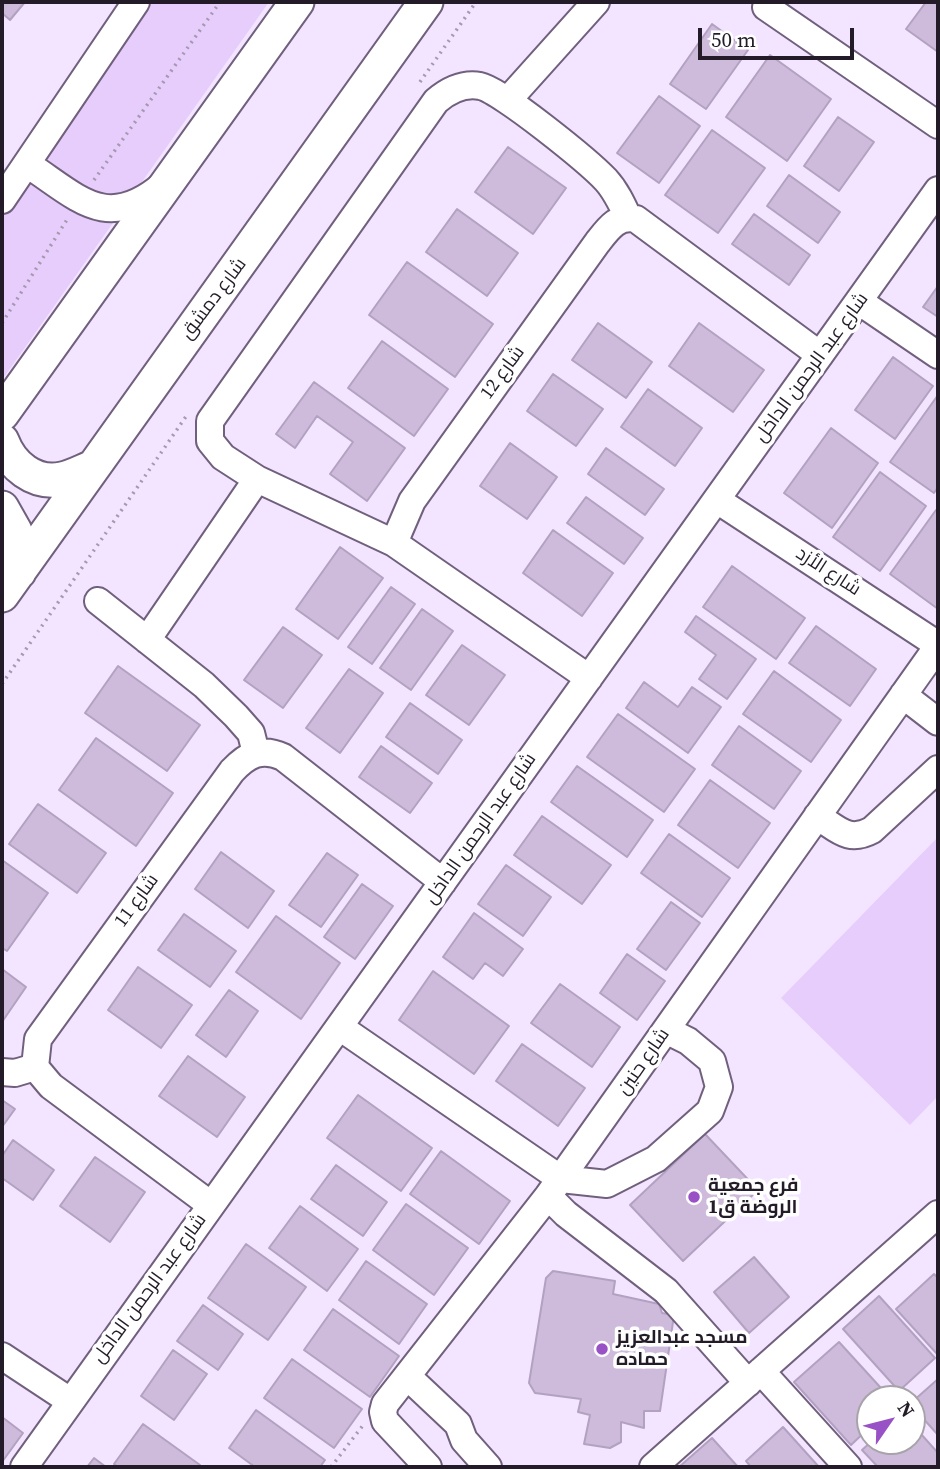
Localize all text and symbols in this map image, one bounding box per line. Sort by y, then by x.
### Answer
scale bar [702,14,858,58]
text: 50 m [711,25,756,54]
street label: شارع دمشق [176,254,252,344]
street label: شارع عبد الرحمن الداخل [750,289,874,447]
street label: شارع 12 [476,342,530,404]
street label: شارع الأزد [791,543,865,601]
street label: شارع عبد الرحمن الداخل [420,749,542,909]
street label: شارع 11 [110,870,164,932]
street label: شارع حنين [613,1024,675,1100]
place label: فرع جمعية الروضة ق1 [708,1175,798,1219]
marker: فرع جمعية الروضة ق1 [686,1189,702,1205]
street label: شارع عبد الرحمن الداخل [88,1210,212,1368]
place label: مسجد عبدالعزيز حماده [616,1327,747,1371]
marker: مسجد عبدالعزيز حماده [594,1341,610,1357]
north arrow [856,1385,926,1455]
text: N [892,1396,921,1422]

